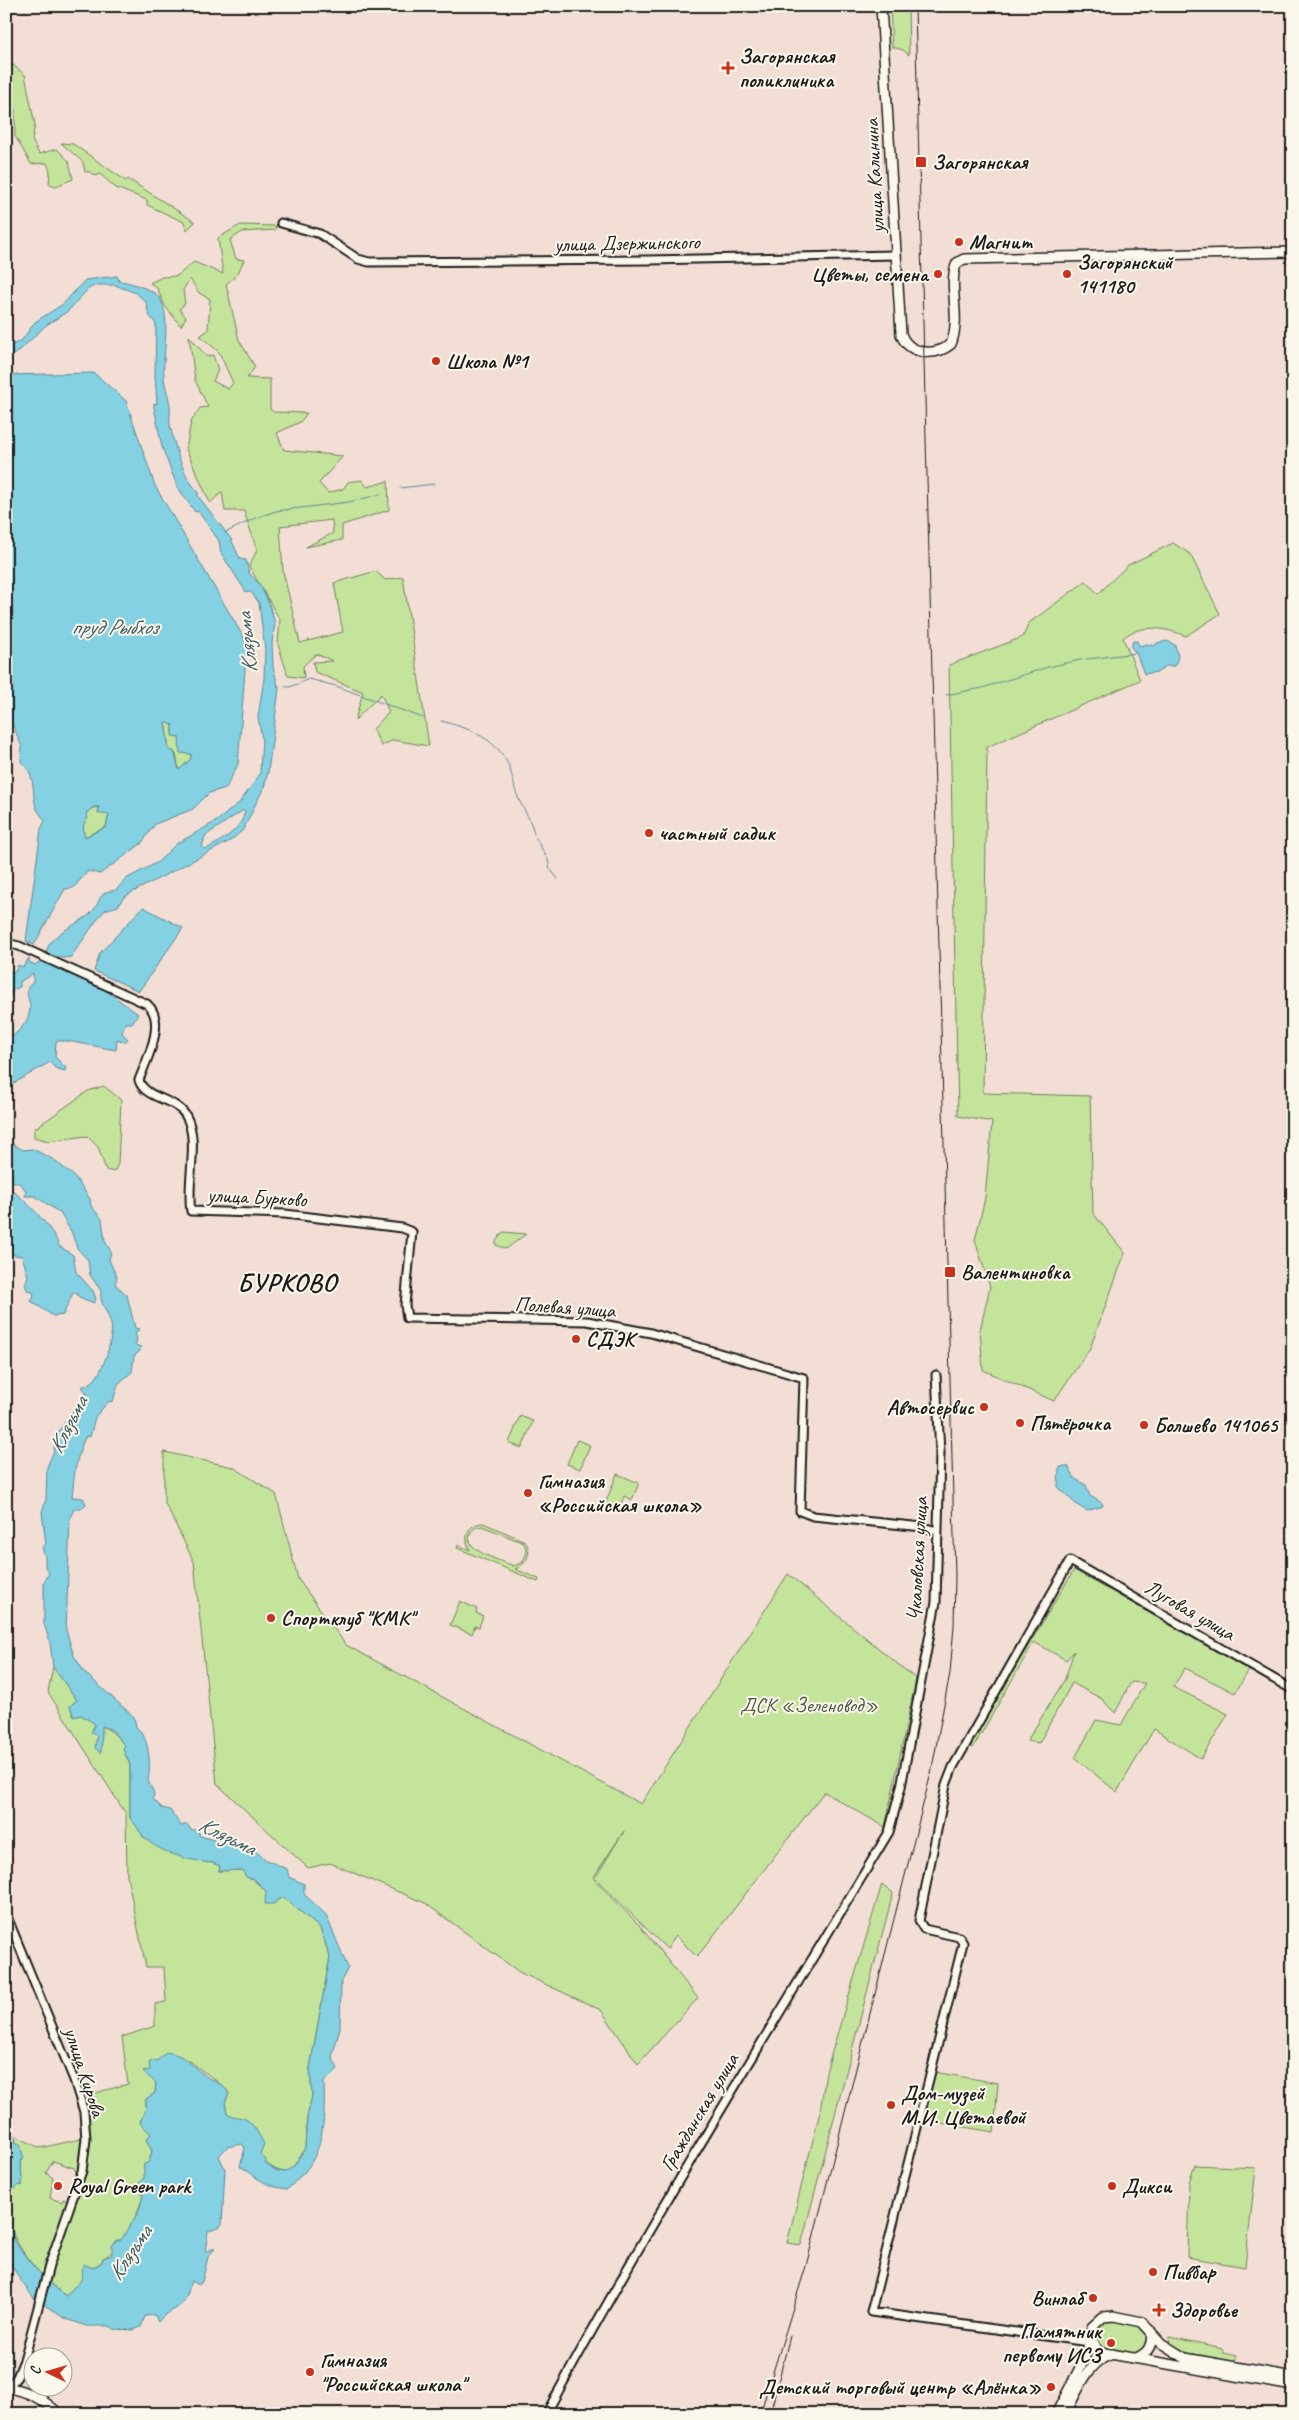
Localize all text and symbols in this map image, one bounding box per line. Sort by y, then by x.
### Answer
place label: Загорянская поликлиника [739,43,836,93]
marker: Загорянская поликлиника [721,61,735,75]
street label: улица Калинина [858,116,890,236]
place label: Загорянская [932,149,1029,175]
marker: Загорянская [914,155,928,169]
street label: улица Дзержинского [552,229,702,257]
place label: Магнит [969,229,1034,255]
marker: Магнит [953,236,965,248]
place label: Загорянский 141180 [1077,249,1174,299]
place label: Цветы, семена [811,261,930,287]
marker: Цветы, семена [932,268,944,280]
marker: Загорянский 141180 [1061,268,1073,280]
place label: Школа №1 [446,348,531,374]
marker: Школа №1 [430,355,442,367]
water label: Клязьма [230,609,264,674]
water label: пруд Рыбхоз [71,613,161,641]
place label: частный садик [659,820,776,846]
marker: частный садик [643,827,655,839]
street label: улица Бурково [205,1181,309,1213]
place label: Валентиновка [961,1259,1072,1285]
marker: Валентиновка [943,1265,957,1279]
district label: БУРКОВО [237,1266,340,1299]
street label: Полевая улица [514,1291,618,1324]
place label: СДЭК [586,1326,639,1352]
marker: СДЭК [570,1333,582,1345]
water label: Клязьма [42,1390,95,1458]
place label: Автосервис [887,1394,974,1420]
marker: Автосервис [978,1401,990,1413]
place label: Пятёрочка [1030,1410,1112,1436]
place label: Болшево 141065 [1154,1412,1279,1438]
marker: Пятёрочка [1014,1417,1026,1429]
marker: Болшево 141065 [1138,1419,1150,1431]
place label: Гимназия «Российская школа» [538,1468,702,1518]
marker: Гимназия «Российская школа» [522,1487,534,1499]
street label: Чкаловская улица [901,1495,933,1622]
street label: Луговая улица [1140,1574,1241,1647]
place label: Спортклуб "КМК" [281,1605,419,1632]
marker: Спортклуб "КМК" [265,1612,277,1624]
park label: ДСК «Зеленовод» [740,1692,878,1718]
water label: Клязьма [194,1810,262,1863]
street label: улица Кирова [58,2022,112,2122]
street label: Гражданская улица [654,2047,745,2176]
place label: Дом-музей М.И. Цветаевой [901,2080,1028,2130]
marker: Дом-музей М.И. Цветаевой [885,2099,897,2111]
place label: Royal Green park [68,2173,192,2199]
place label: Дикси [1122,2173,1174,2199]
marker: Royal Green park [52,2180,64,2192]
marker: Дикси [1106,2180,1118,2192]
water label: Клязьма [102,2218,160,2286]
place label: Пивбар [1163,2259,1217,2285]
marker: Пивбар [1147,2266,1159,2278]
place label: Винлаб [1032,2285,1088,2311]
marker: Винлаб [1087,2292,1099,2304]
place label: Здоровье [1170,2297,1239,2323]
marker: Здоровье [1152,2303,1166,2317]
place label: Памятник первому ИСЗ [1002,2318,1104,2368]
marker: Памятник первому ИСЗ [1105,2337,1117,2349]
place label: Гимназия "Российская школа" [320,2347,470,2397]
north arrow [22,2348,72,2398]
text: С [27,2365,45,2375]
marker: Гимназия "Российская школа" [304,2366,316,2378]
place label: Детский торговый центр «Алёнка» [759,2374,1041,2400]
marker: Детский торговый центр «Алёнка» [1045,2381,1057,2393]

